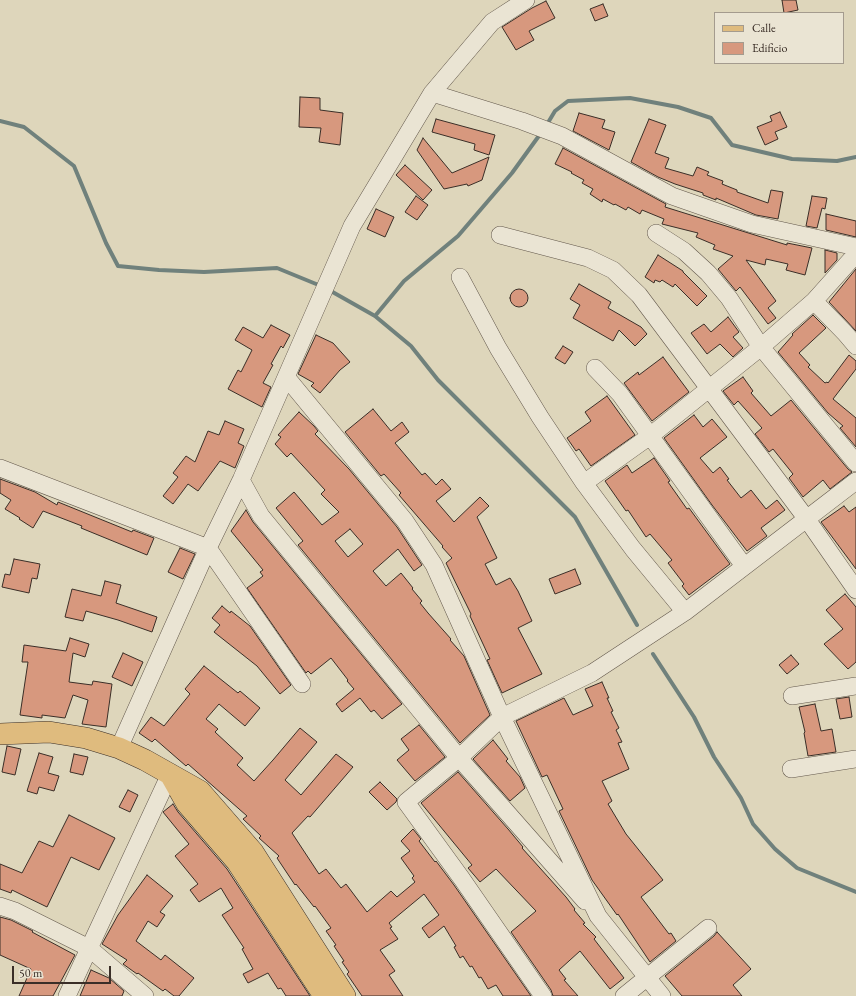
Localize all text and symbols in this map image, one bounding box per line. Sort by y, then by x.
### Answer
legend [714,12,844,64]
text: Calle [752,20,776,36]
text: Edificio [752,40,787,56]
scale bar [14,958,113,984]
text: 50 m [19,965,42,981]

